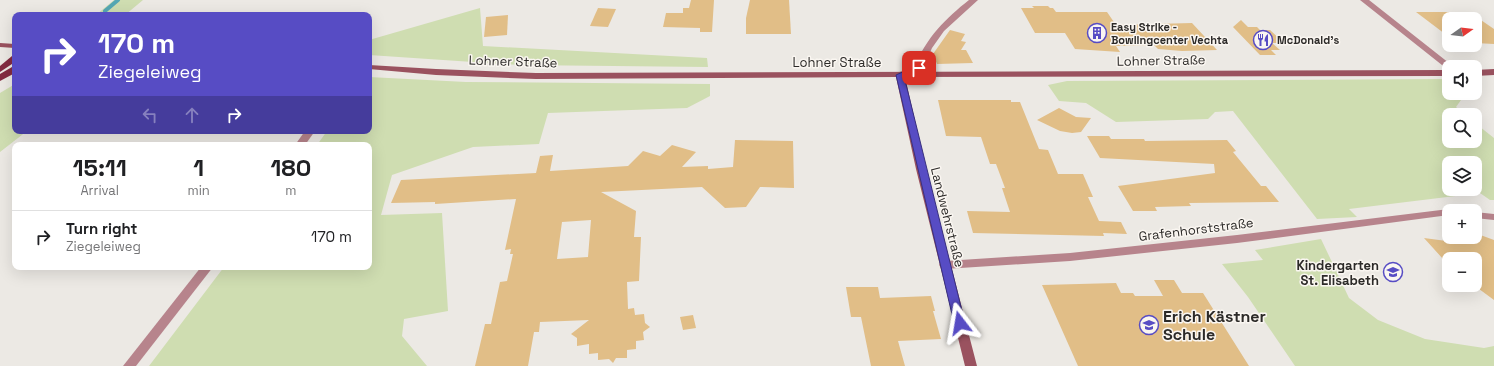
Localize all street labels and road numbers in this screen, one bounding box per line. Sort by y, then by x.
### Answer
street label: Lohner Straße [468,51,558,72]
street label: Lohner Straße [1116,51,1206,70]
street label: Lohner Straße [793,54,881,71]
street label: Landwehrstraße [927,165,968,269]
street label: Grafenhorststraße [1138,214,1254,245]

